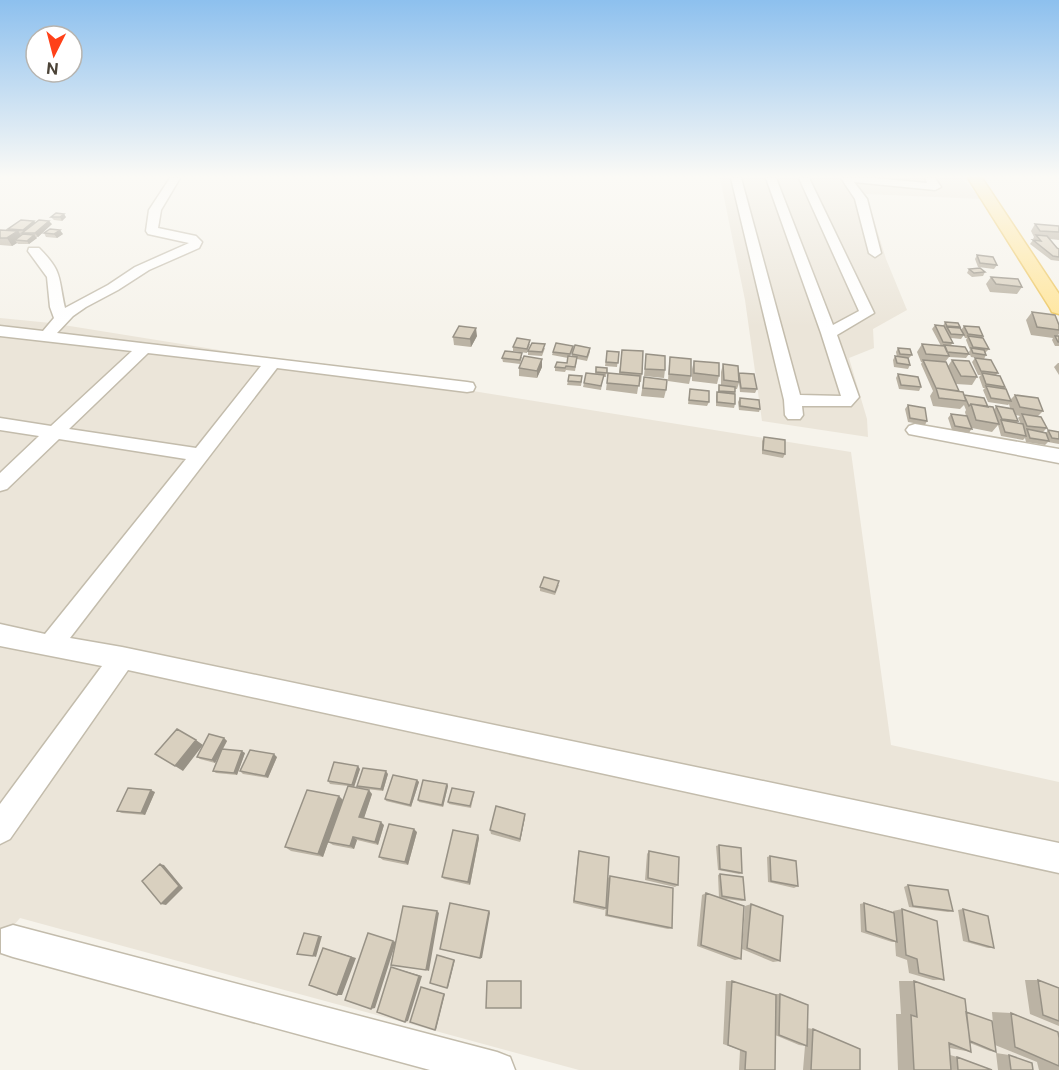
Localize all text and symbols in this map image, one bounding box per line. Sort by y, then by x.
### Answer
north arrow [24,24,84,84]
text: N [45,58,60,79]

